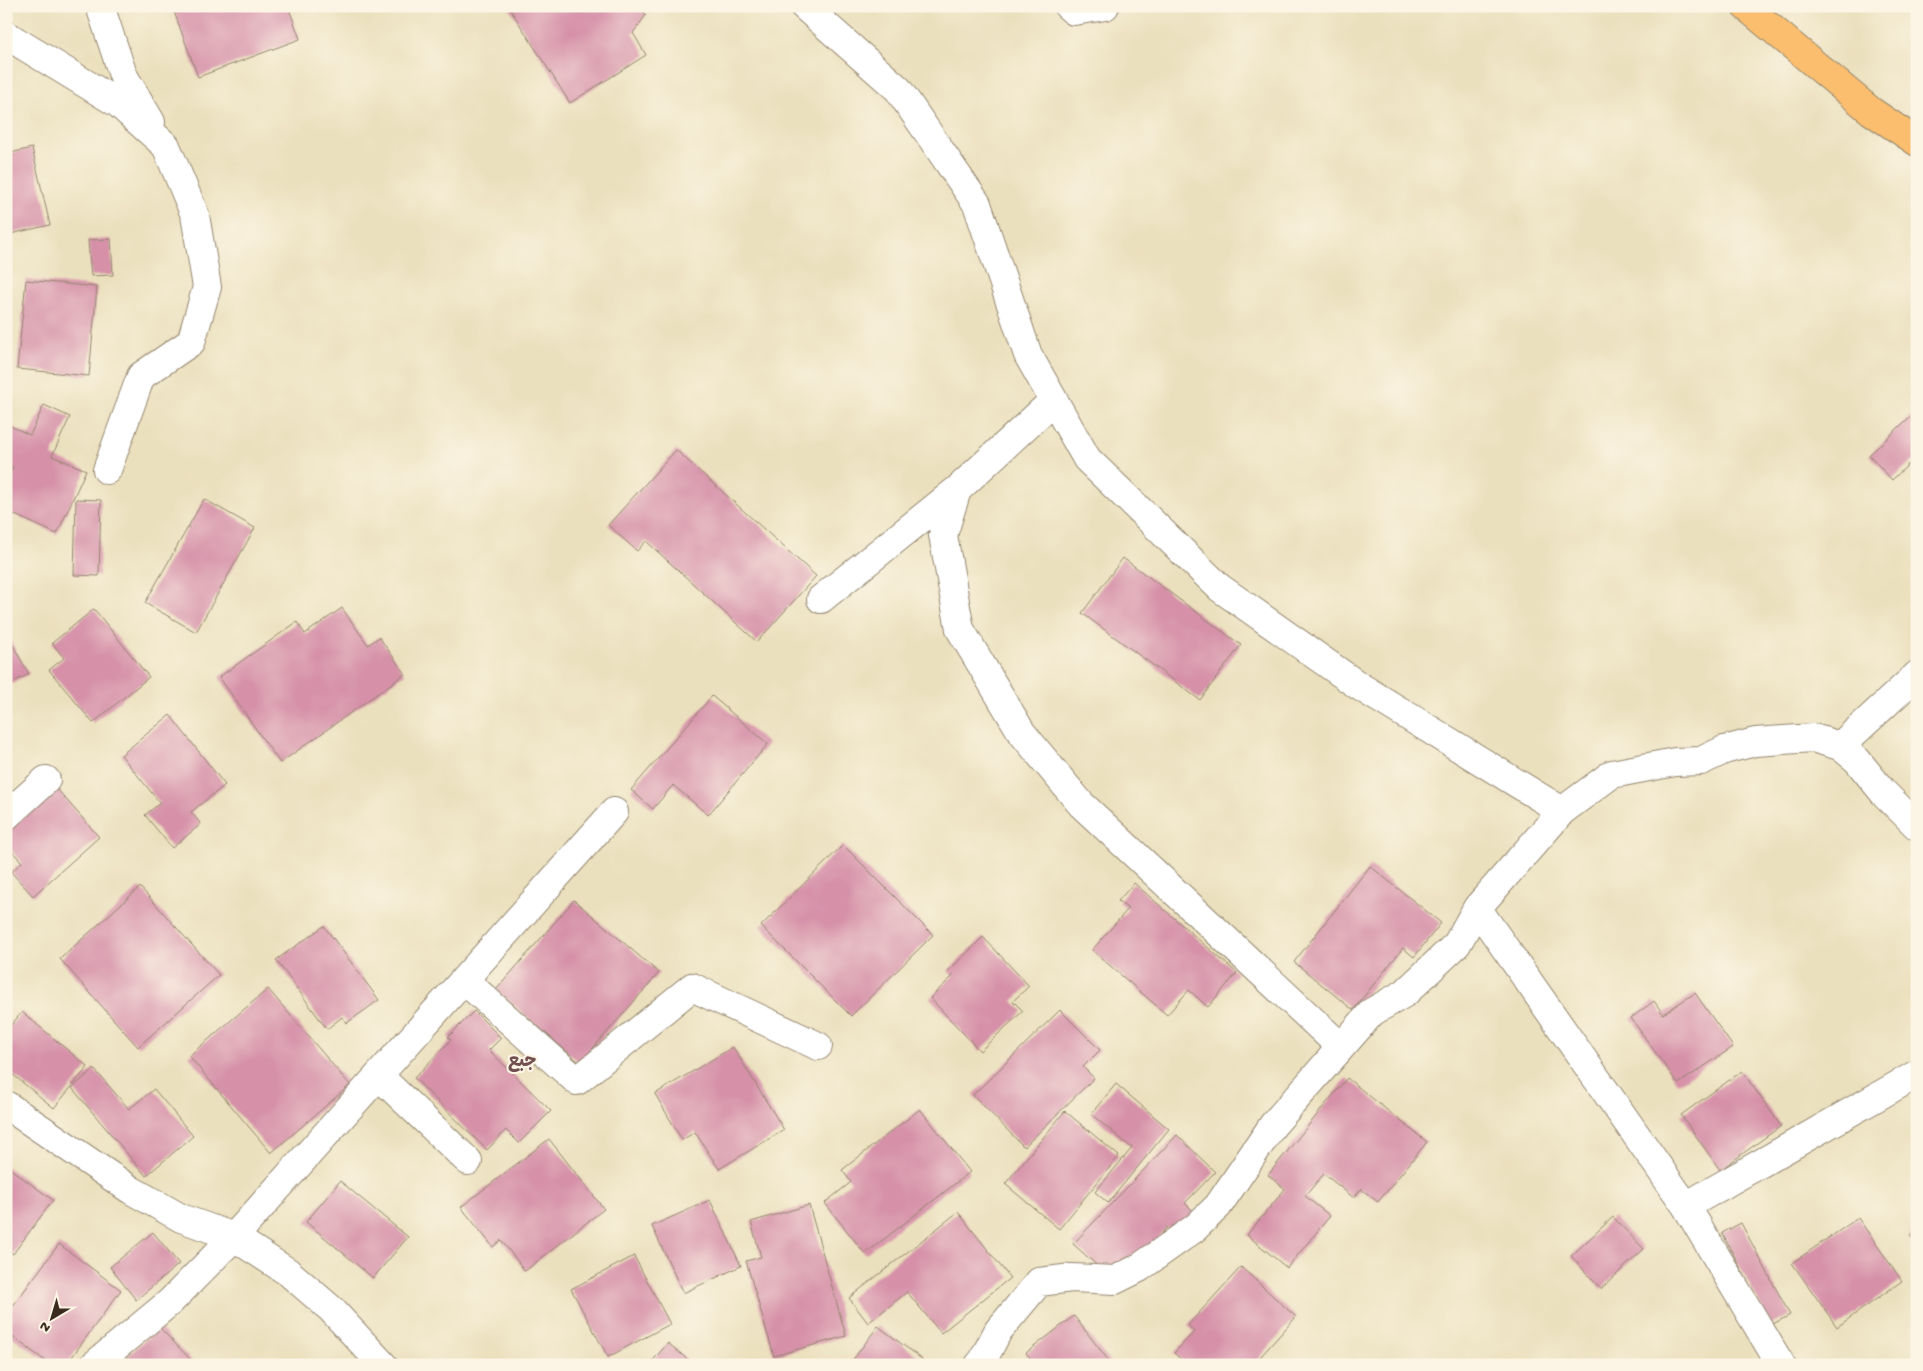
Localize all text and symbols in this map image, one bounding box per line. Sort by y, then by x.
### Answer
district label: جبع [508,1052,536,1073]
north arrow [28,1294,78,1344]
text: N [37,1317,54,1336]

